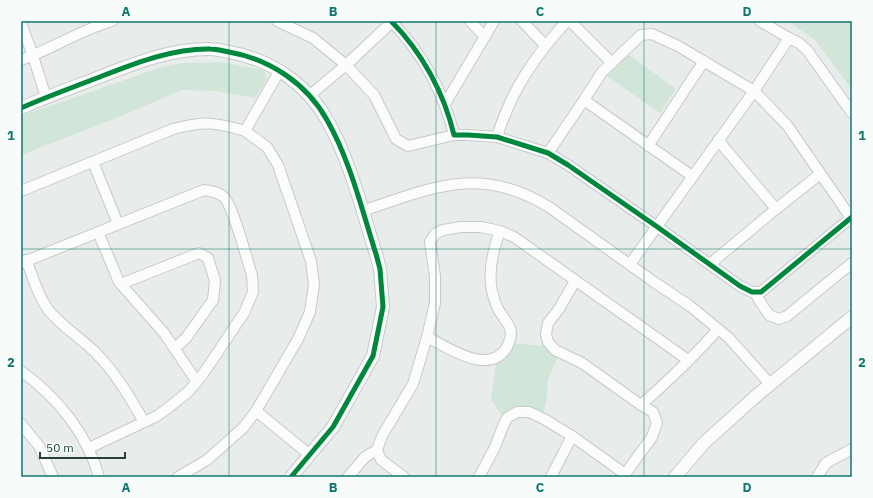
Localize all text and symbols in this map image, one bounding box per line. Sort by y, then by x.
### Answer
text: A [122,3,131,20]
text: B [329,3,338,20]
text: C [536,3,545,20]
text: D [742,3,752,20]
text: 1 [7,127,15,144]
text: 1 [858,127,866,144]
text: 2 [7,354,15,371]
text: 2 [858,354,866,371]
scale bar [40,434,125,460]
text: 50 m [46,440,74,455]
text: A [122,479,131,496]
text: B [329,479,338,496]
text: C [536,479,545,496]
text: D [742,479,752,496]

